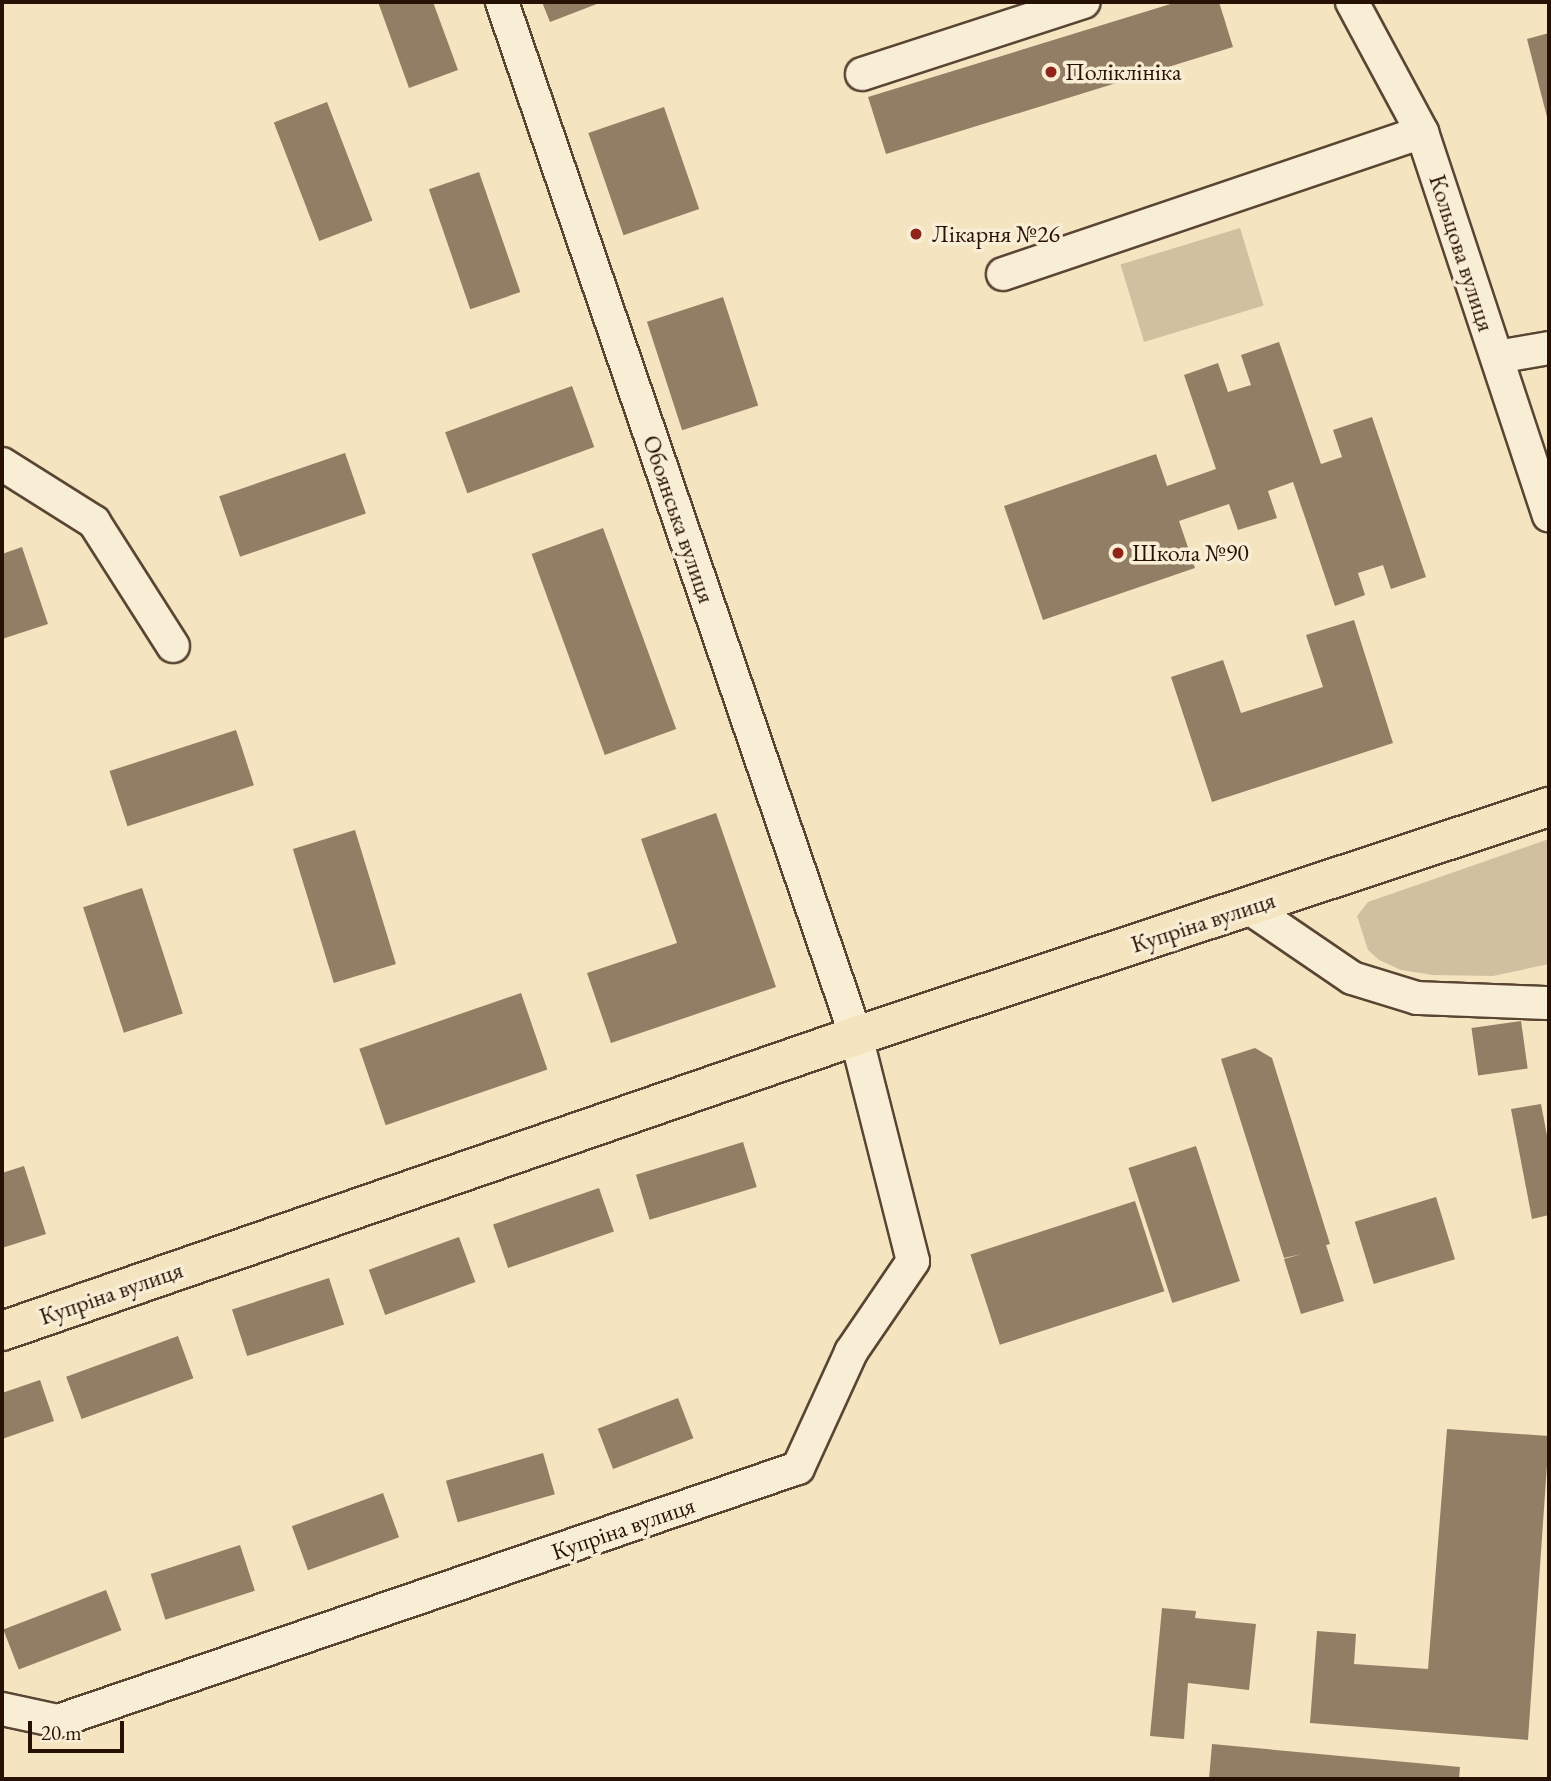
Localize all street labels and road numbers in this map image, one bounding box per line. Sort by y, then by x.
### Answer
street label: Кольцова вулиця [1423,171,1501,335]
street label: Обоянська вулиця [637,431,721,607]
street label: Купріна вулиця [1127,885,1279,959]
street label: Купріна вулиця [36,1255,186,1331]
street label: Купріна вулиця [548,1490,698,1566]

